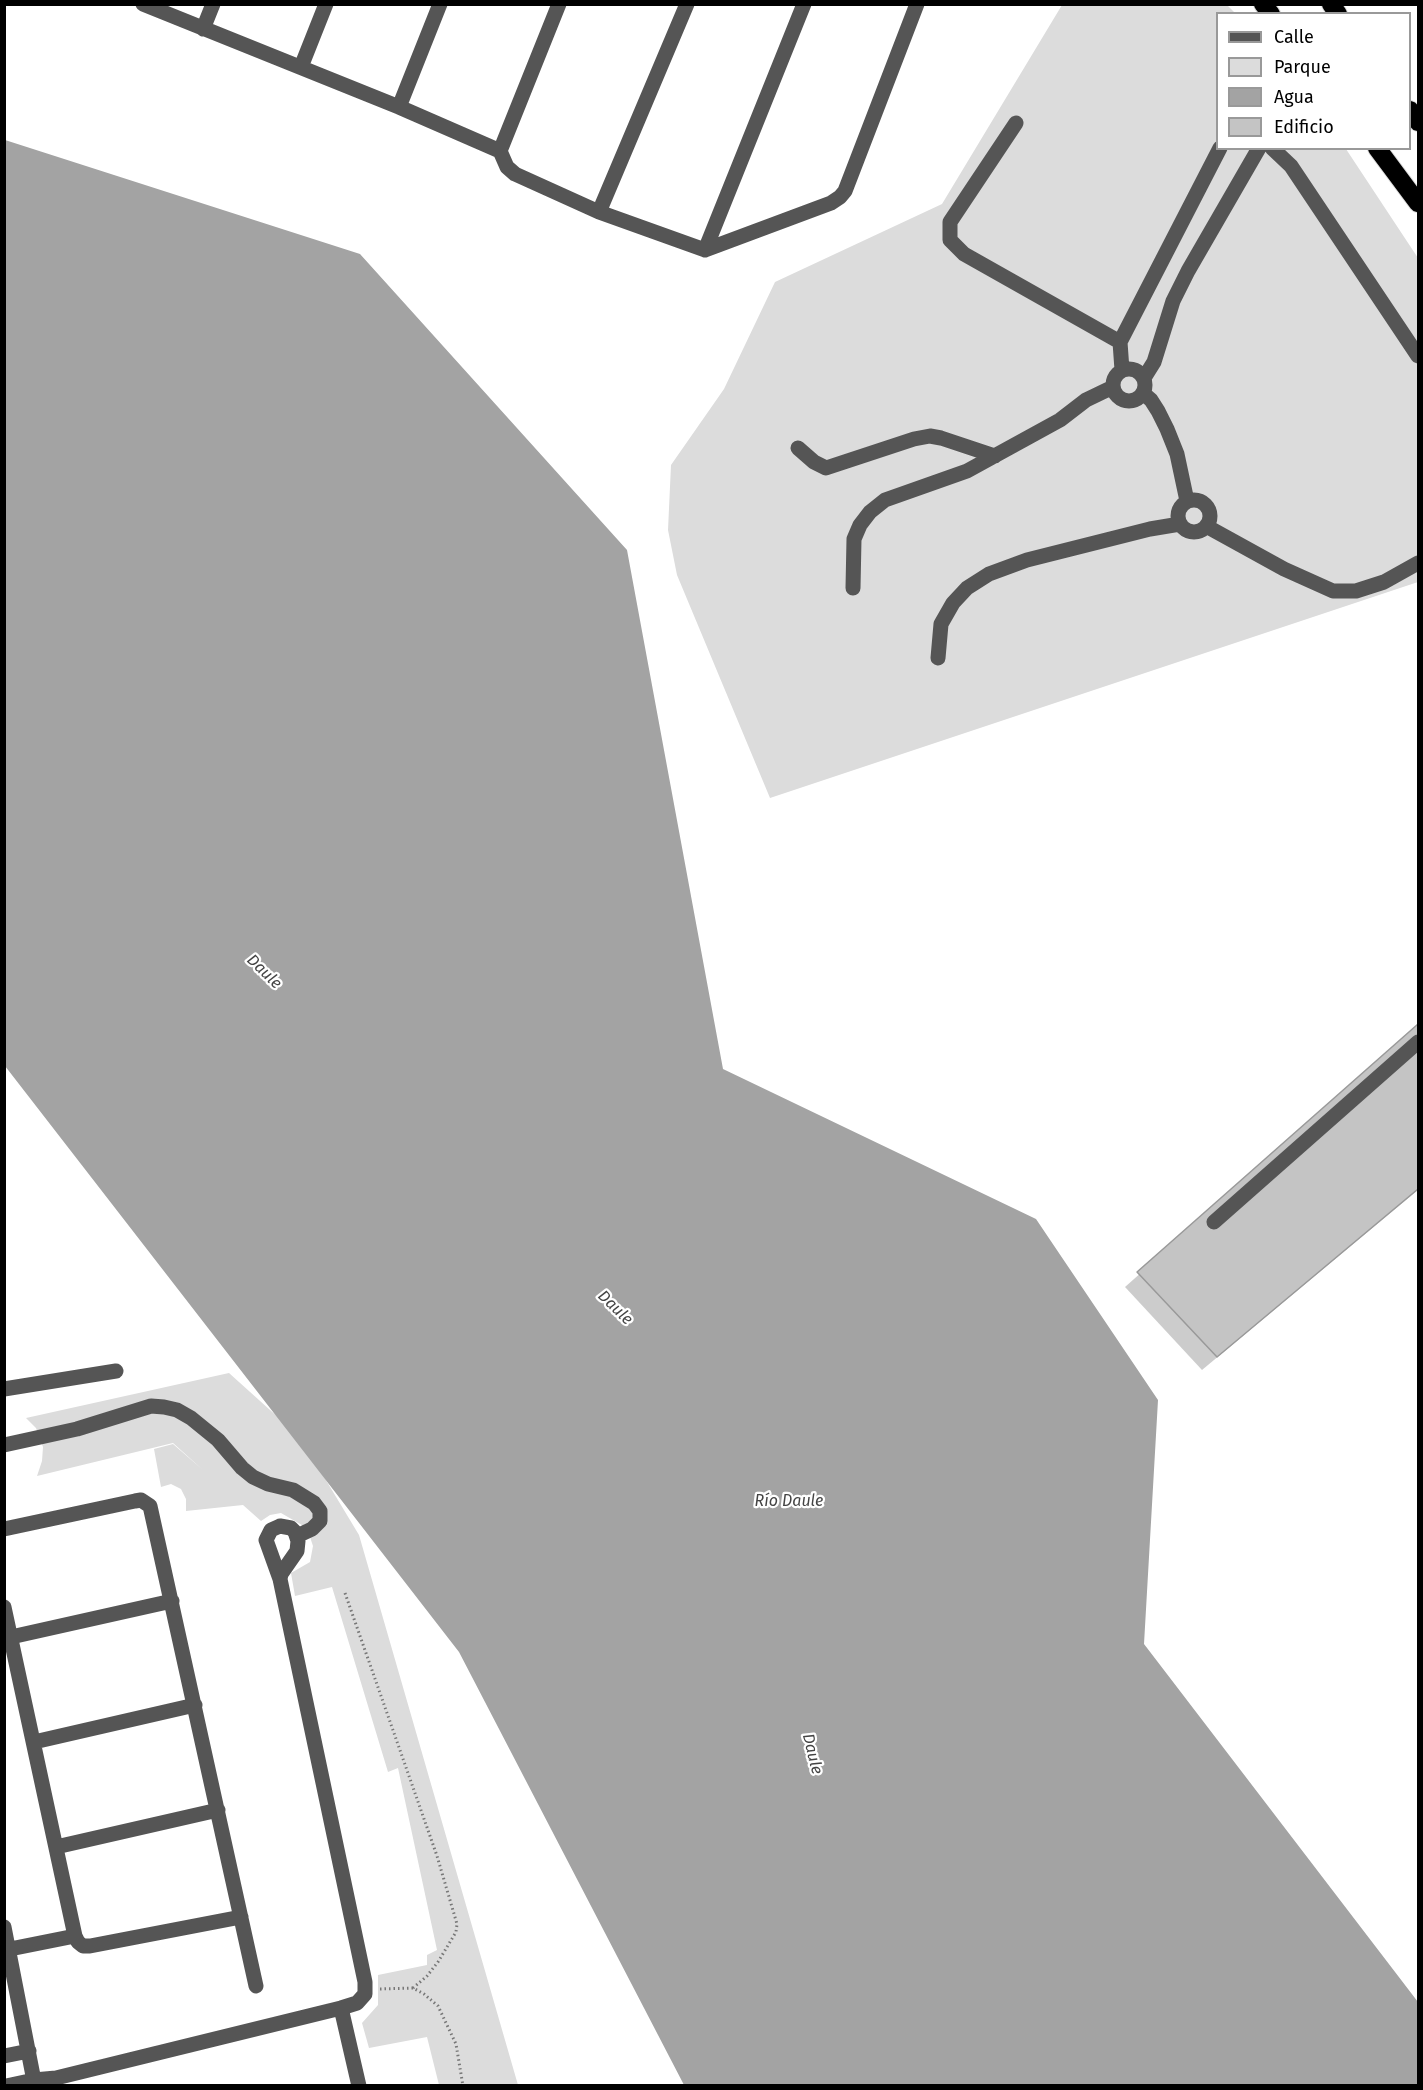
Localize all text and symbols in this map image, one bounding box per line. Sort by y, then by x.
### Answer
legend [1216,12,1411,150]
text: Calle [1274,26,1314,48]
text: Parque [1274,56,1331,78]
text: Agua [1274,86,1314,108]
text: Edificio [1274,116,1334,138]
water label: Daule [242,951,286,993]
water label: Daule [593,1287,637,1329]
water label: Río Daule [755,1492,823,1512]
water label: Daule [798,1732,826,1776]

